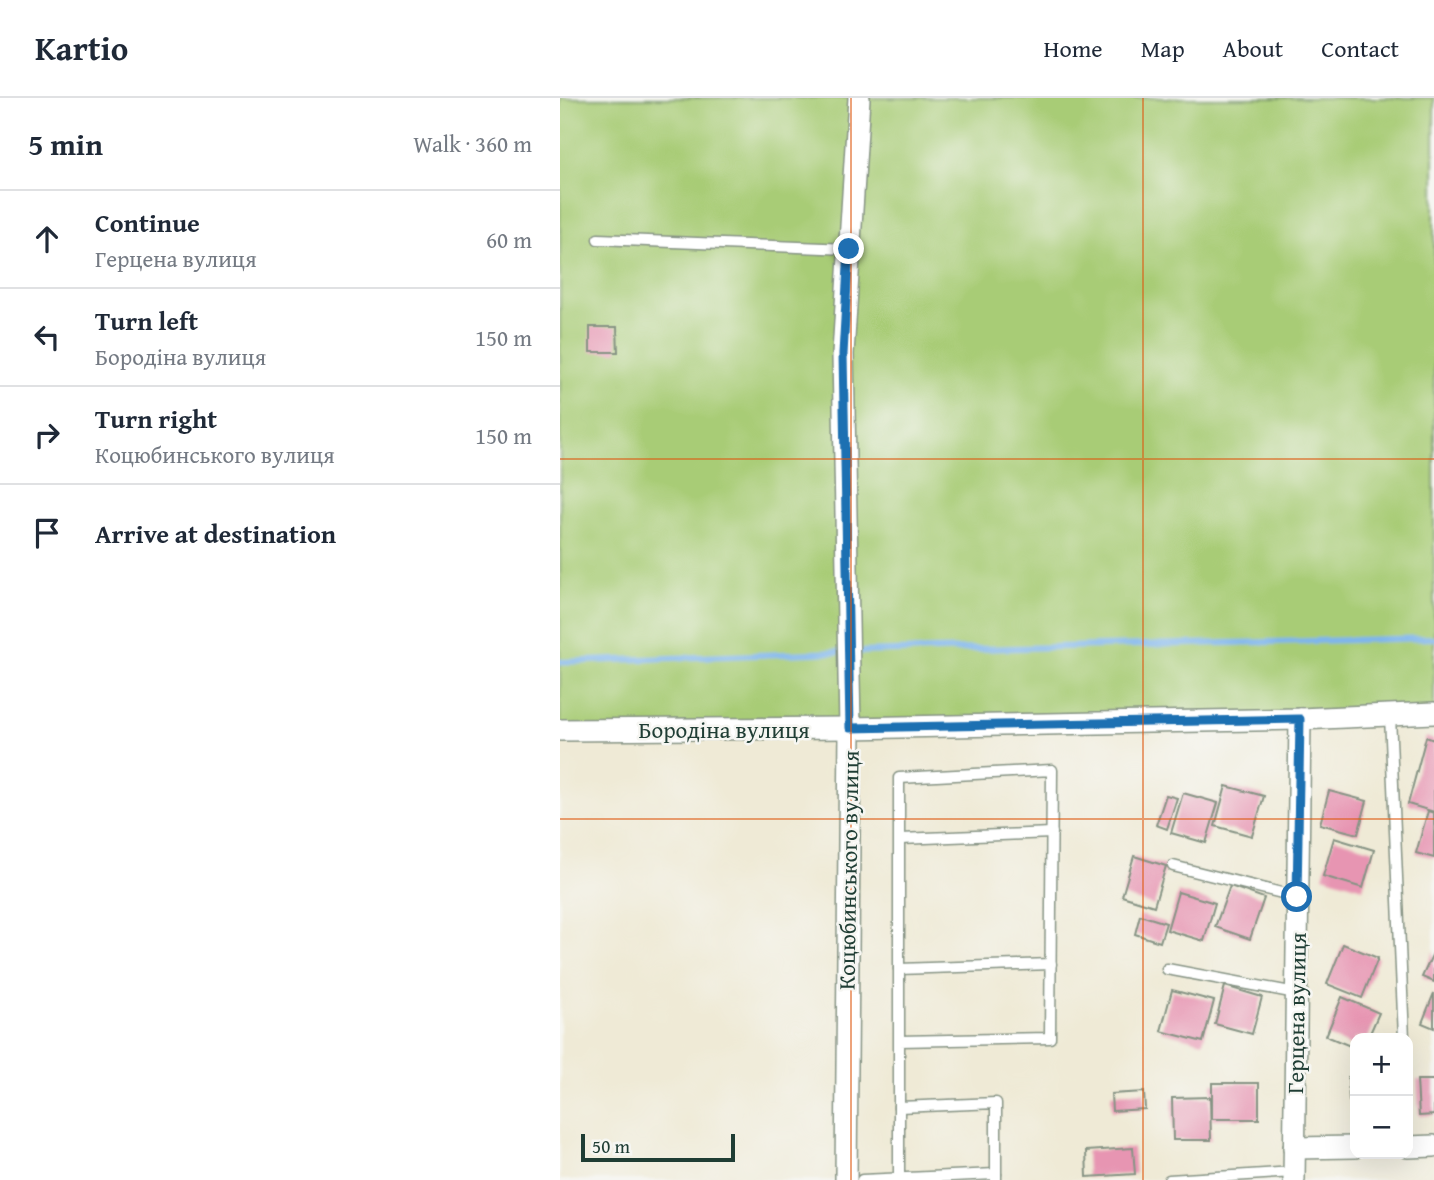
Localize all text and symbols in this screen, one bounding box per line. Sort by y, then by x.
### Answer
text: Kartio [35,24,128,72]
text: Home [1044,31,1103,66]
text: Map [1141,31,1185,66]
text: About [1223,31,1283,66]
text: Contact [1321,31,1399,66]
text: 5 min [28,122,103,166]
text: Walk · 360 m [413,127,532,160]
text: Continue [95,203,200,242]
icon: ahead [28,220,66,258]
text: 60 m [486,223,532,256]
route end [833,233,864,264]
text: Герцена вулиця [95,242,257,275]
text: Turn left [95,301,198,340]
icon: left [28,318,66,356]
text: 150 m [475,321,532,354]
text: Бородіна вулиця [95,340,266,373]
text: Turn right [95,399,217,438]
icon: right [28,416,66,454]
text: 150 m [475,419,532,452]
text: Коцюбинського вулиця [95,438,335,471]
icon: arrive [28,514,66,552]
text: Arrive at destination [95,514,336,553]
street label: Бородіна вулиця [638,713,810,746]
street label: Коцюбинського вулиця [829,750,867,990]
route start [1281,881,1312,912]
street label: Герцена вулиця [1278,932,1314,1094]
map controls [1350,1033,1413,1159]
button: + [1350,1033,1413,1096]
button: − [1350,1096,1413,1159]
scale bar [581,1131,735,1163]
text: 50 m [592,1132,630,1160]

